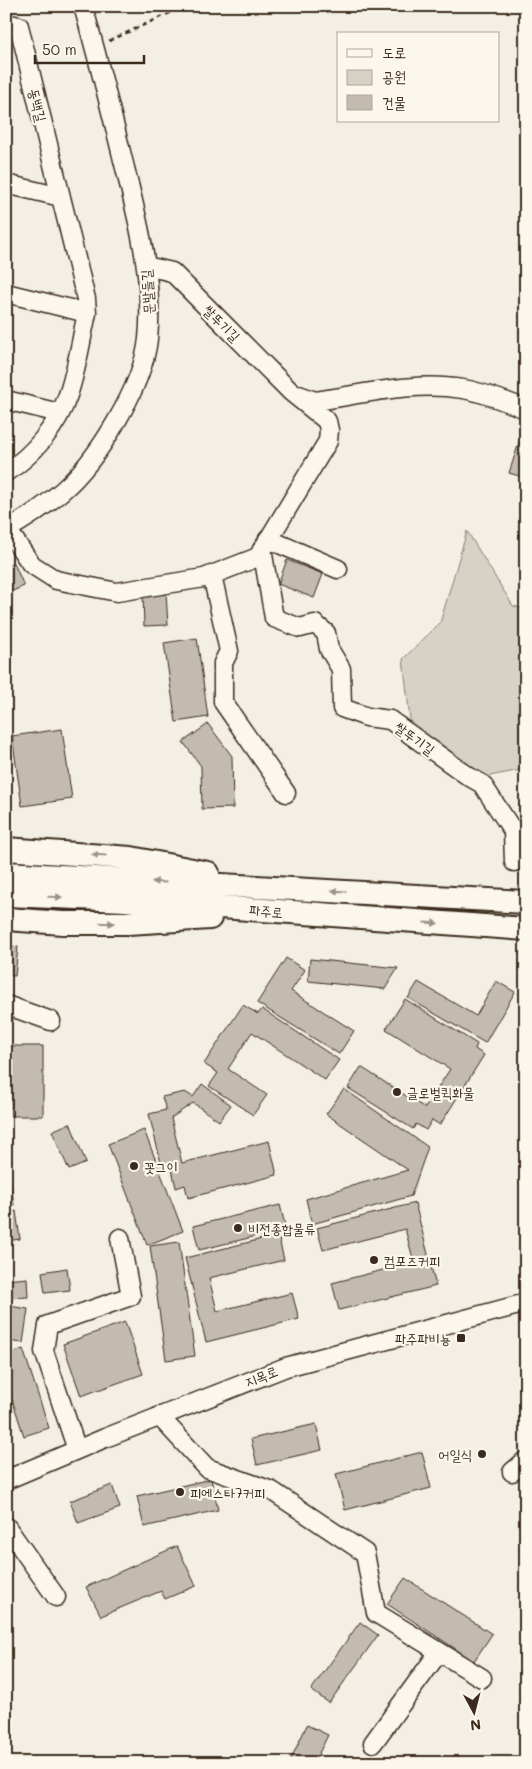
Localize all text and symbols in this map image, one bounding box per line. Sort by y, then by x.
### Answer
scale bar [35,32,144,64]
legend [337,32,500,122]
text: 50 m [42,39,77,59]
text: 도로 [382,42,406,62]
text: 공원 [382,66,406,86]
street label: 동백길 [25,86,51,124]
text: 건물 [382,92,406,112]
street label: 문발들길 [136,268,158,315]
street label: 쌀뚜기길 [199,300,245,346]
street label: 쌀뚜기길 [391,717,439,759]
one-way arrow [91,851,107,859]
one-way arrow [151,877,167,885]
one-way arrow [331,887,347,895]
one-way arrow [47,894,63,902]
street label: 파주로 [248,900,284,922]
one-way arrow [100,919,116,927]
one-way arrow [423,919,439,927]
place label: 글로벌퀵화물 [407,1083,475,1102]
marker: 글로벌퀵화물 [391,1086,403,1098]
place label: 꼿그이 [144,1157,178,1176]
marker: 꼿그이 [128,1160,140,1172]
place label: 비전종합물류 [248,1219,316,1238]
marker: 비전종합물류 [232,1222,244,1234]
place label: 컴포즈커피 [384,1251,440,1270]
marker: 컴포즈커피 [368,1254,380,1266]
place label: 파주파비뇽 [395,1329,451,1348]
marker: 파주파비뇽 [455,1332,467,1344]
street label: 지목로 [242,1361,280,1391]
place label: 어일식 [438,1445,472,1464]
marker: 어일식 [476,1448,488,1460]
place label: 피에스타7커피 [190,1483,265,1502]
marker: 피에스타7커피 [174,1486,186,1498]
north arrow [450,1686,500,1736]
text: N [469,1715,482,1735]

